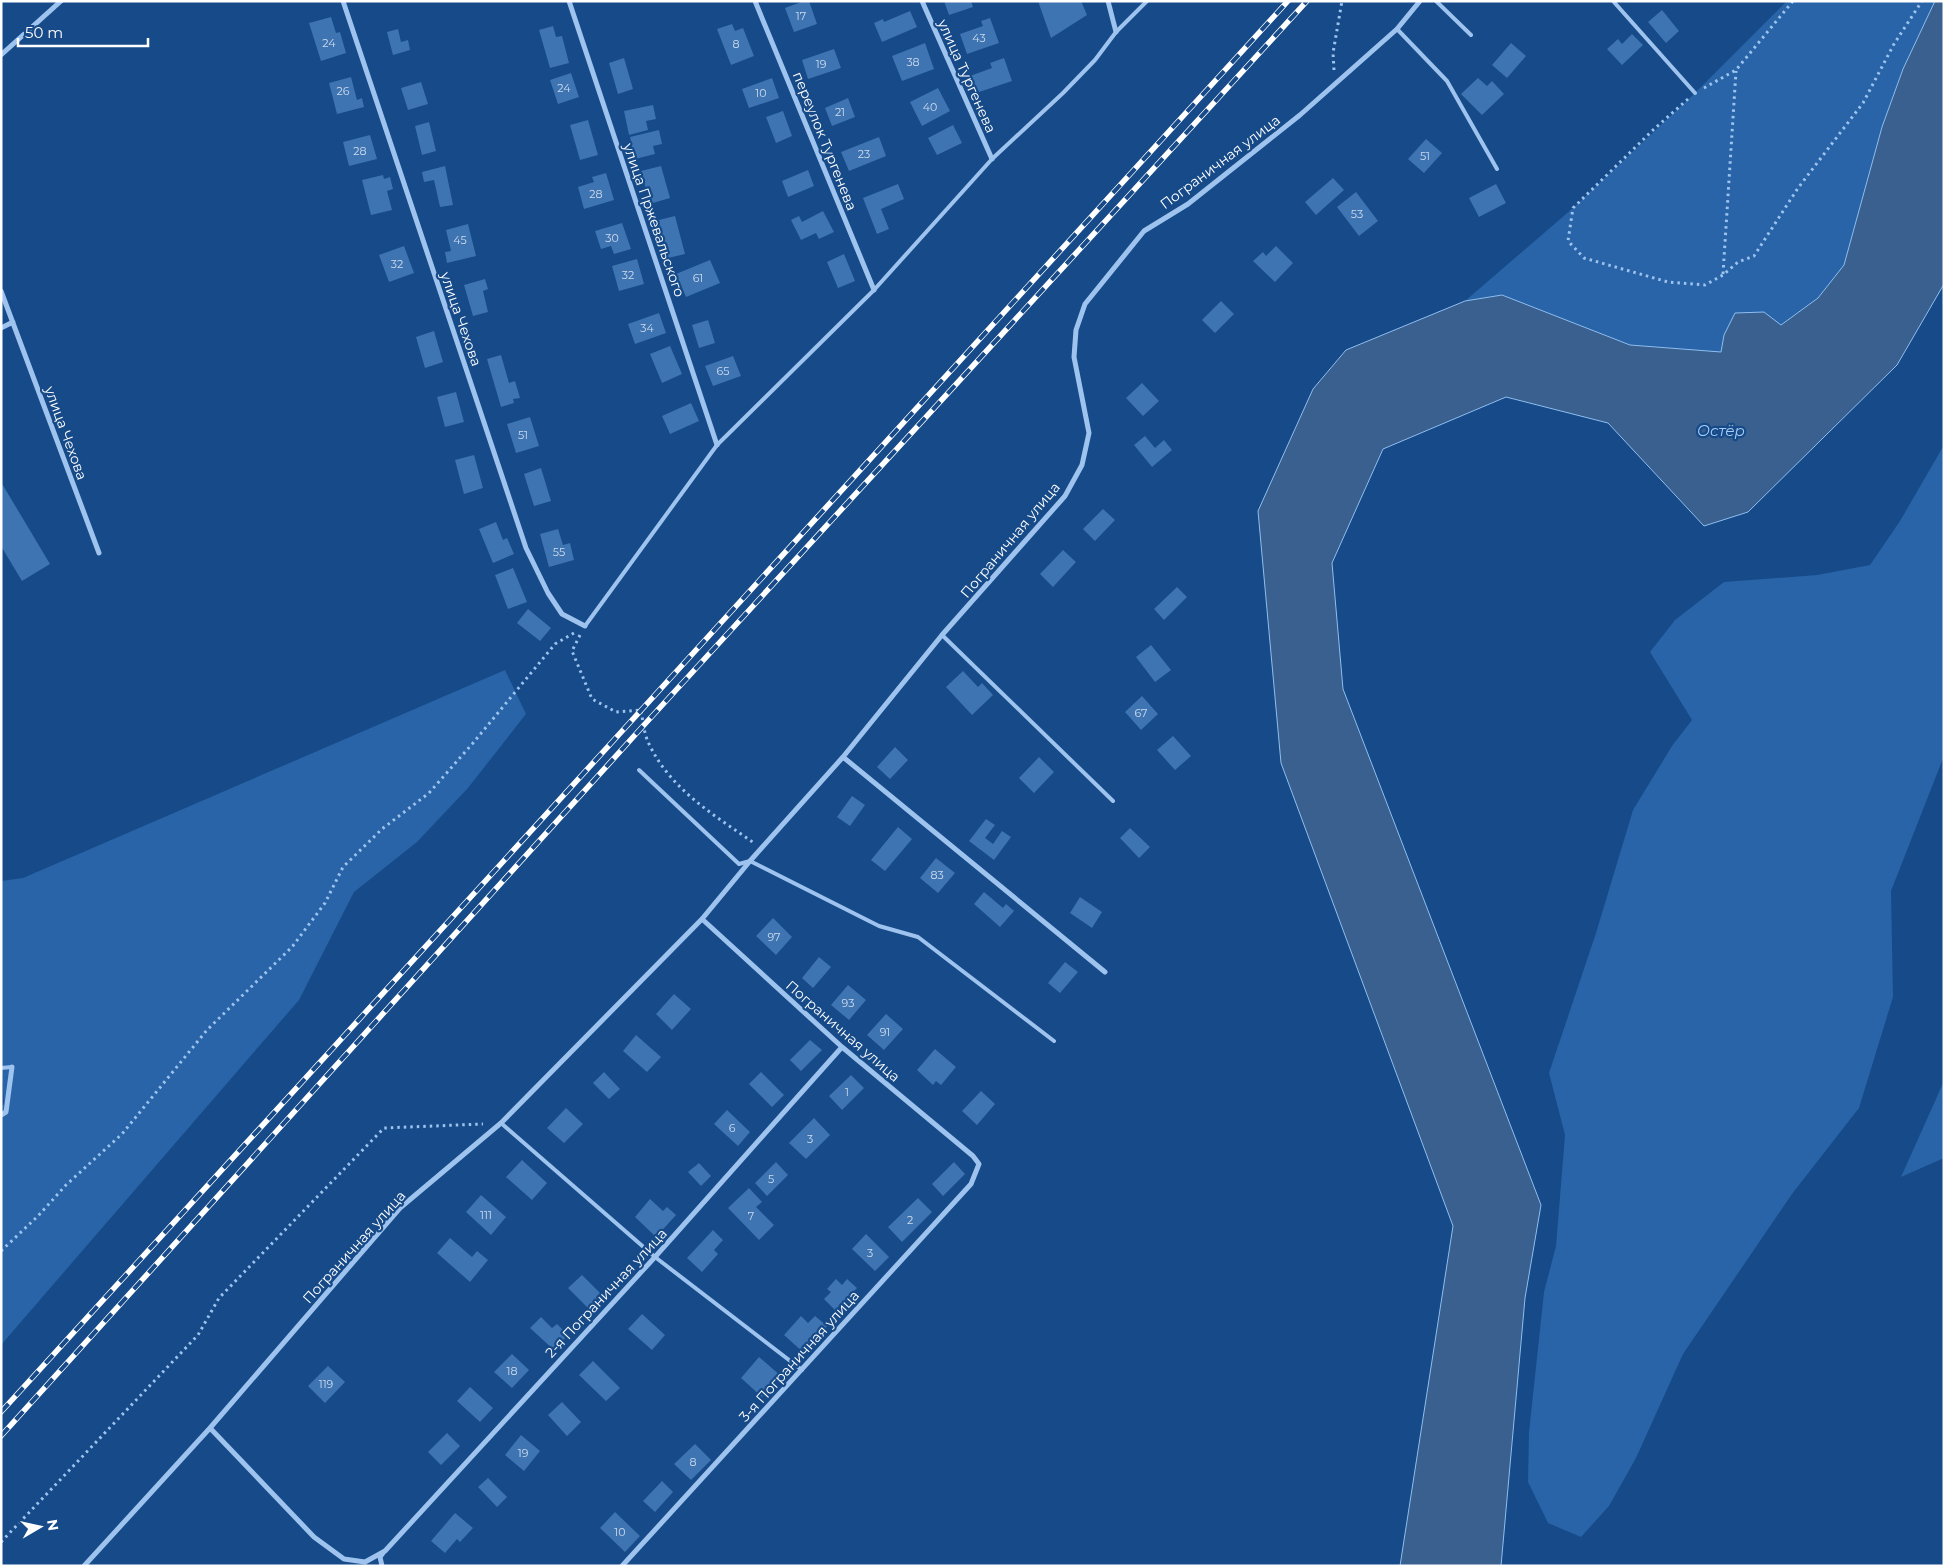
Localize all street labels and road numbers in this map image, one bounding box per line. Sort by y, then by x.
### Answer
street label: улица Тургенева [934,16,1000,136]
street label: переулок Тургенева [789,69,861,213]
street label: Пограничная улица [1156,111,1284,213]
street label: улица Пржевальского [619,140,689,299]
street label: улица Чехова [436,269,486,369]
street label: улица Чехова [40,383,91,482]
street label: Пограничная улица [956,478,1064,602]
street label: Пограничная улица [782,976,904,1086]
street label: Пограничная улица [299,1187,409,1307]
street label: 2-я Пограничная улица [541,1224,671,1362]
street label: 3-я Пограничная улица [735,1286,863,1426]

